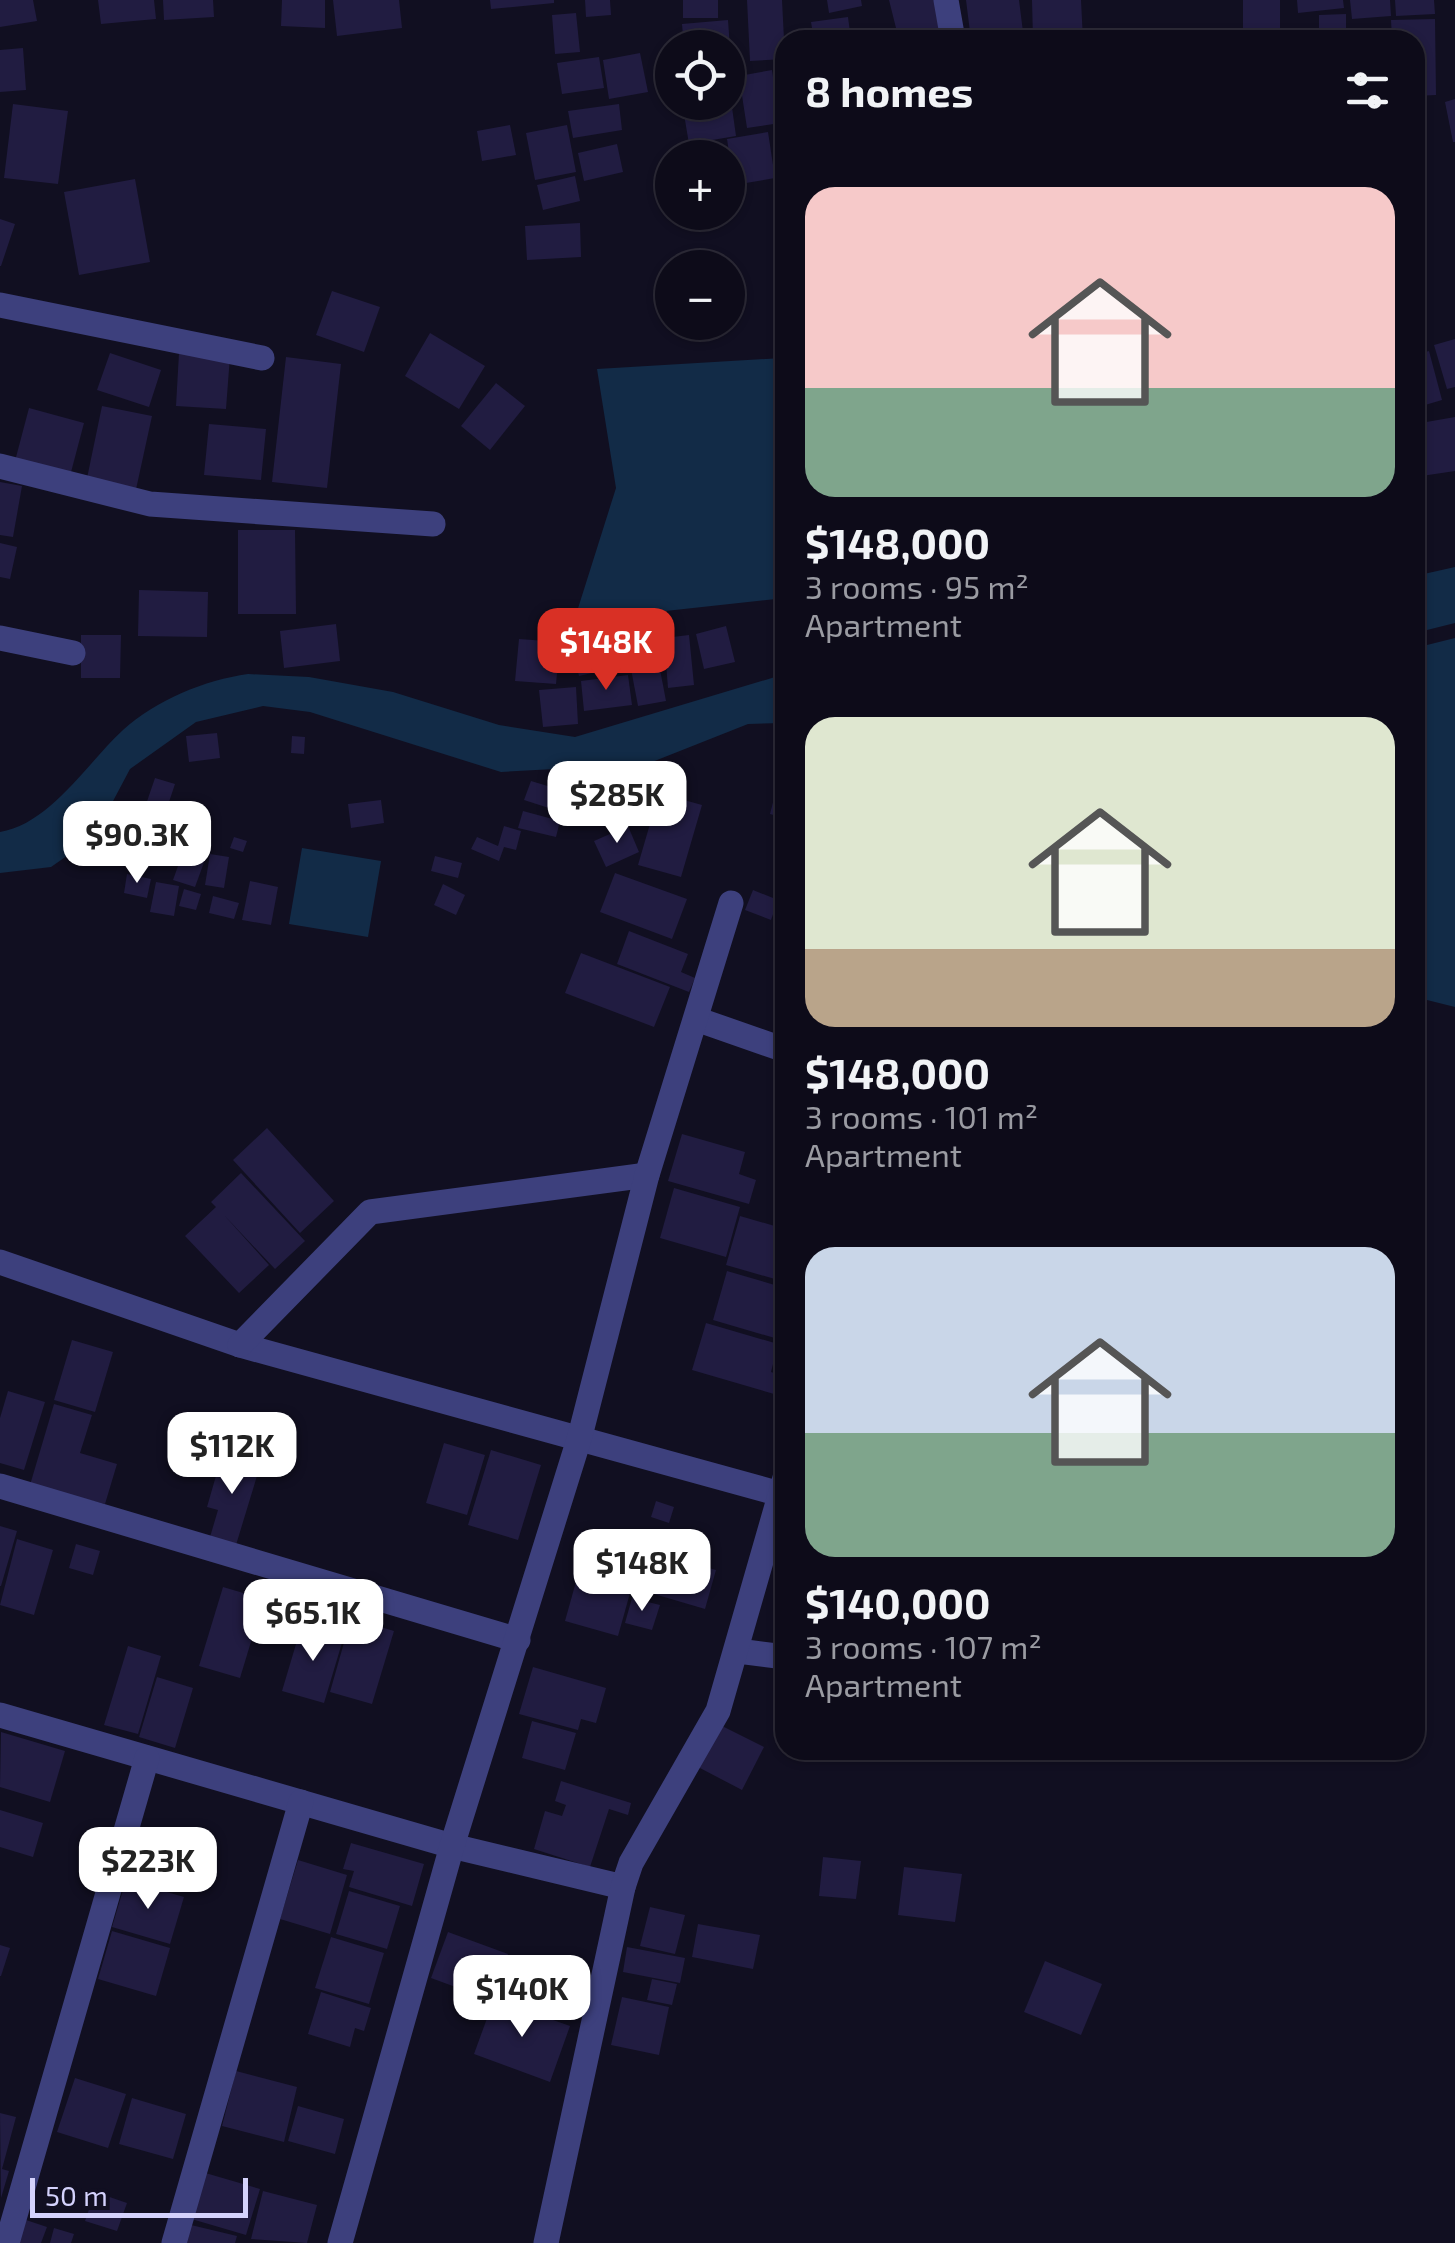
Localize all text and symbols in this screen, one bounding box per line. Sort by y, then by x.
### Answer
map controls [655,30,745,340]
button: locate [655,30,745,120]
icon: filters [1340,63,1395,118]
text: 8 homes [805,65,973,115]
button: + [655,140,745,230]
button: − [655,250,745,340]
icon: home [1010,252,1190,432]
text: $148,000 [805,517,990,567]
text: 3 rooms · 95 m² [805,567,1029,605]
text: Apartment [805,605,962,643]
pin: $148K [536,608,676,693]
text: $148K [560,621,653,659]
pin: $285K [547,761,687,846]
text: $285K [569,774,665,812]
icon: home [1010,782,1190,962]
pin: $90.3K [56,801,218,886]
text: $90.3K [85,814,189,852]
text: $148,000 [805,1047,990,1097]
text: 3 rooms · 101 m² [805,1097,1038,1135]
text: Apartment [805,1135,962,1173]
icon: home [1010,1312,1190,1492]
pin: $112K [162,1412,302,1497]
text: $112K [189,1425,275,1463]
pin: $148K [572,1529,712,1614]
text: $148K [596,1542,689,1580]
text: $140,000 [805,1577,990,1627]
pin: $65.1K [232,1579,394,1664]
text: $65.1K [265,1592,361,1630]
text: 3 rooms · 107 m² [805,1627,1042,1665]
text: Apartment [805,1665,962,1703]
pin: $223K [78,1827,218,1912]
text: $223K [101,1840,195,1878]
pin: $140K [452,1955,592,2040]
text: $140K [475,1968,569,2006]
scale bar [30,2173,248,2218]
text: 50 m [45,2178,108,2212]

